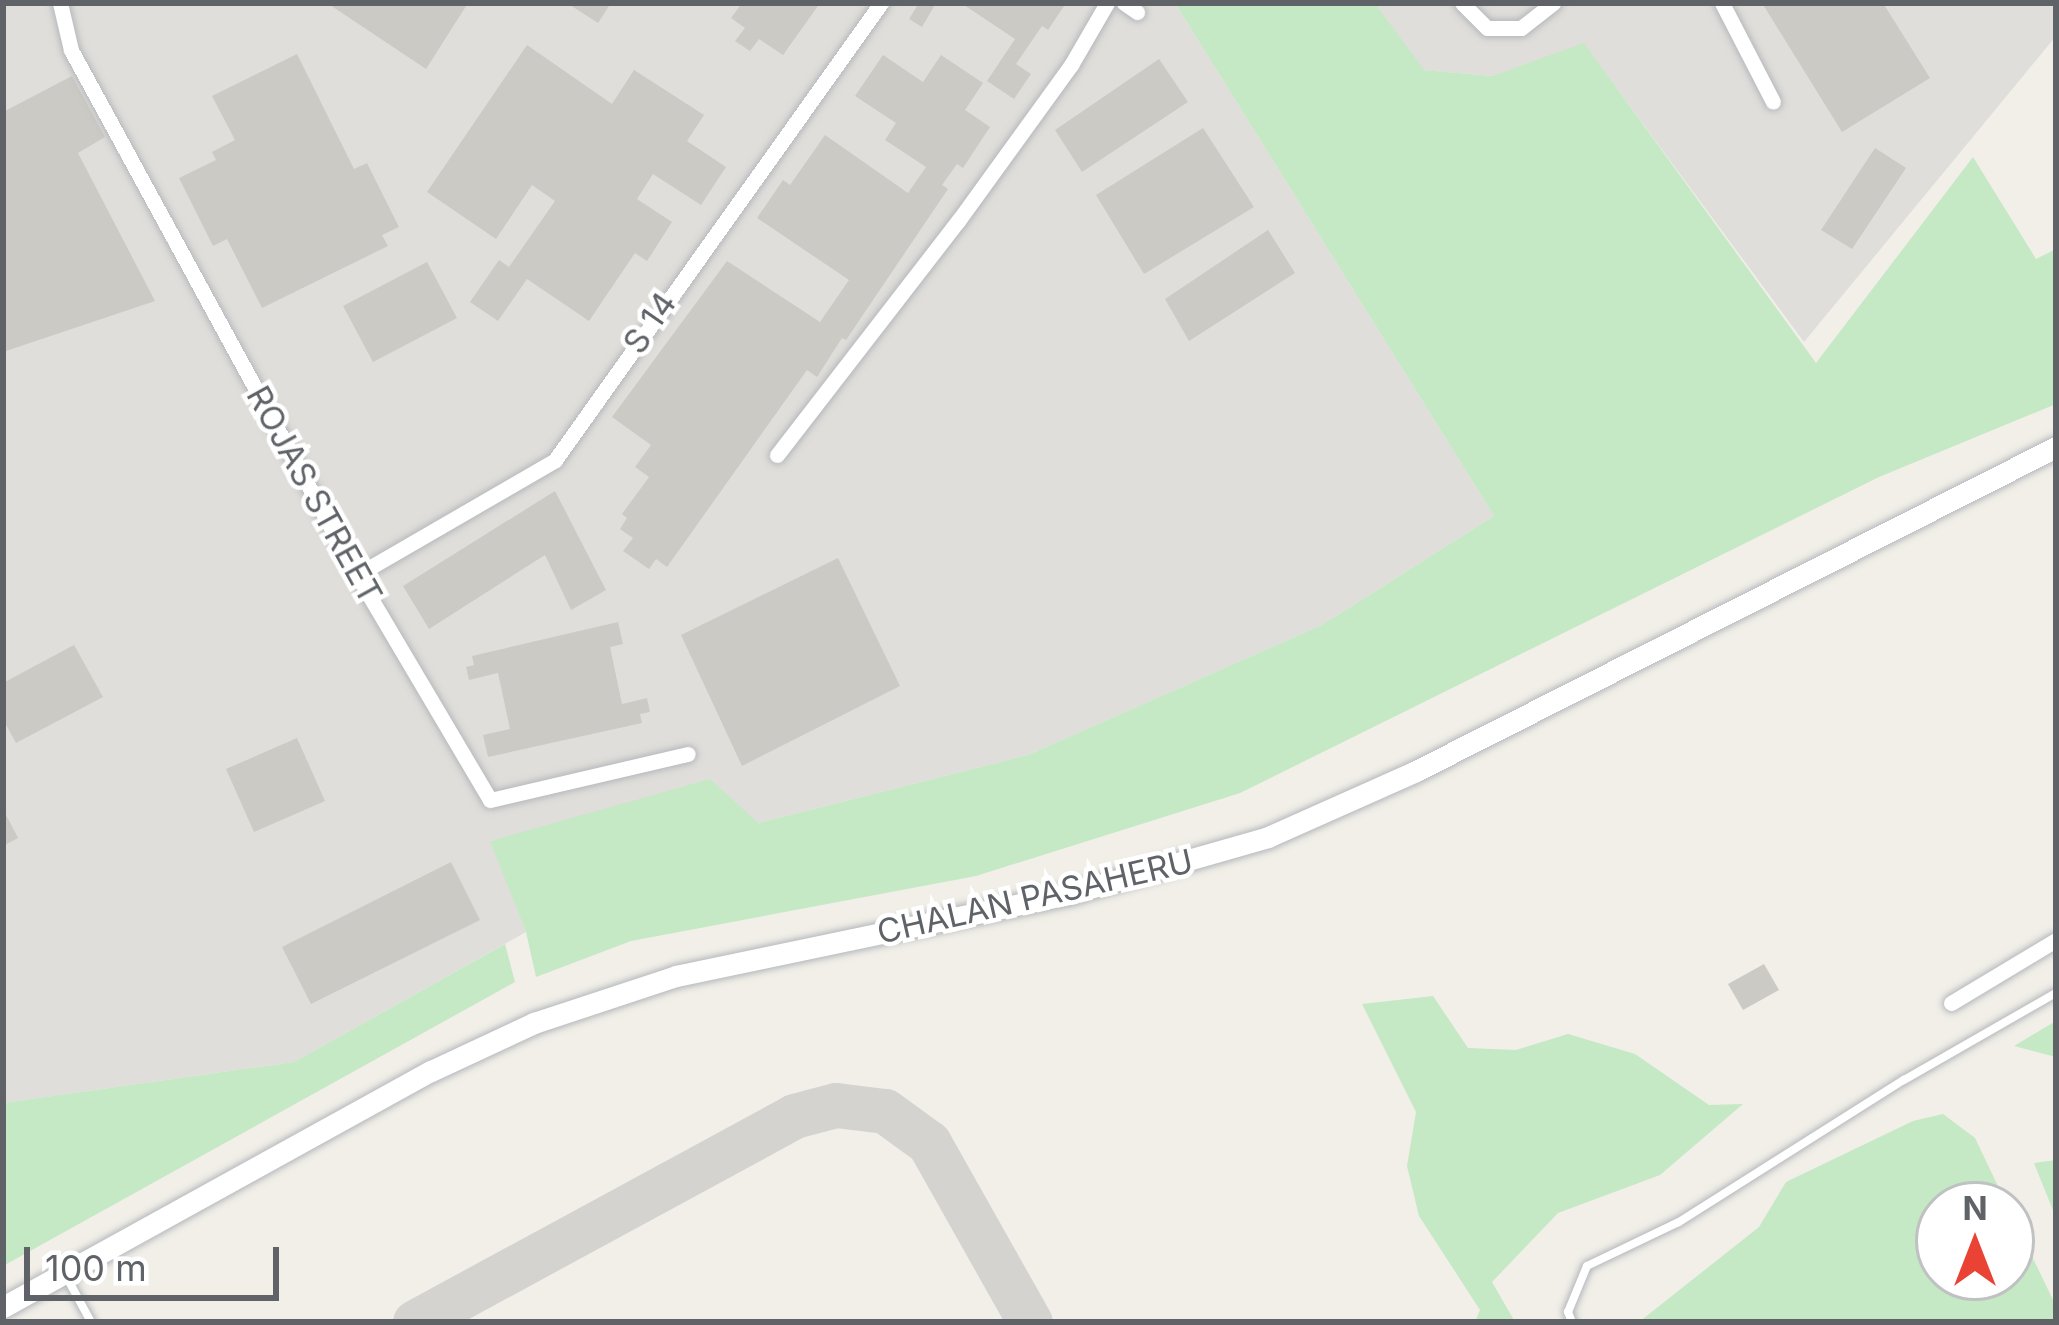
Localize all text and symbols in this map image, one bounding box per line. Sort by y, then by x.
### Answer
street label: S 14 [615,285,685,361]
street label: ROJAS STREET [238,379,390,611]
street label: CHALAN PASAHERU [873,841,1197,953]
north arrow [1915,1181,2035,1301]
text: N [1962,1188,1988,1228]
scale bar [30,1223,285,1297]
text: 100 m [45,1246,147,1290]

